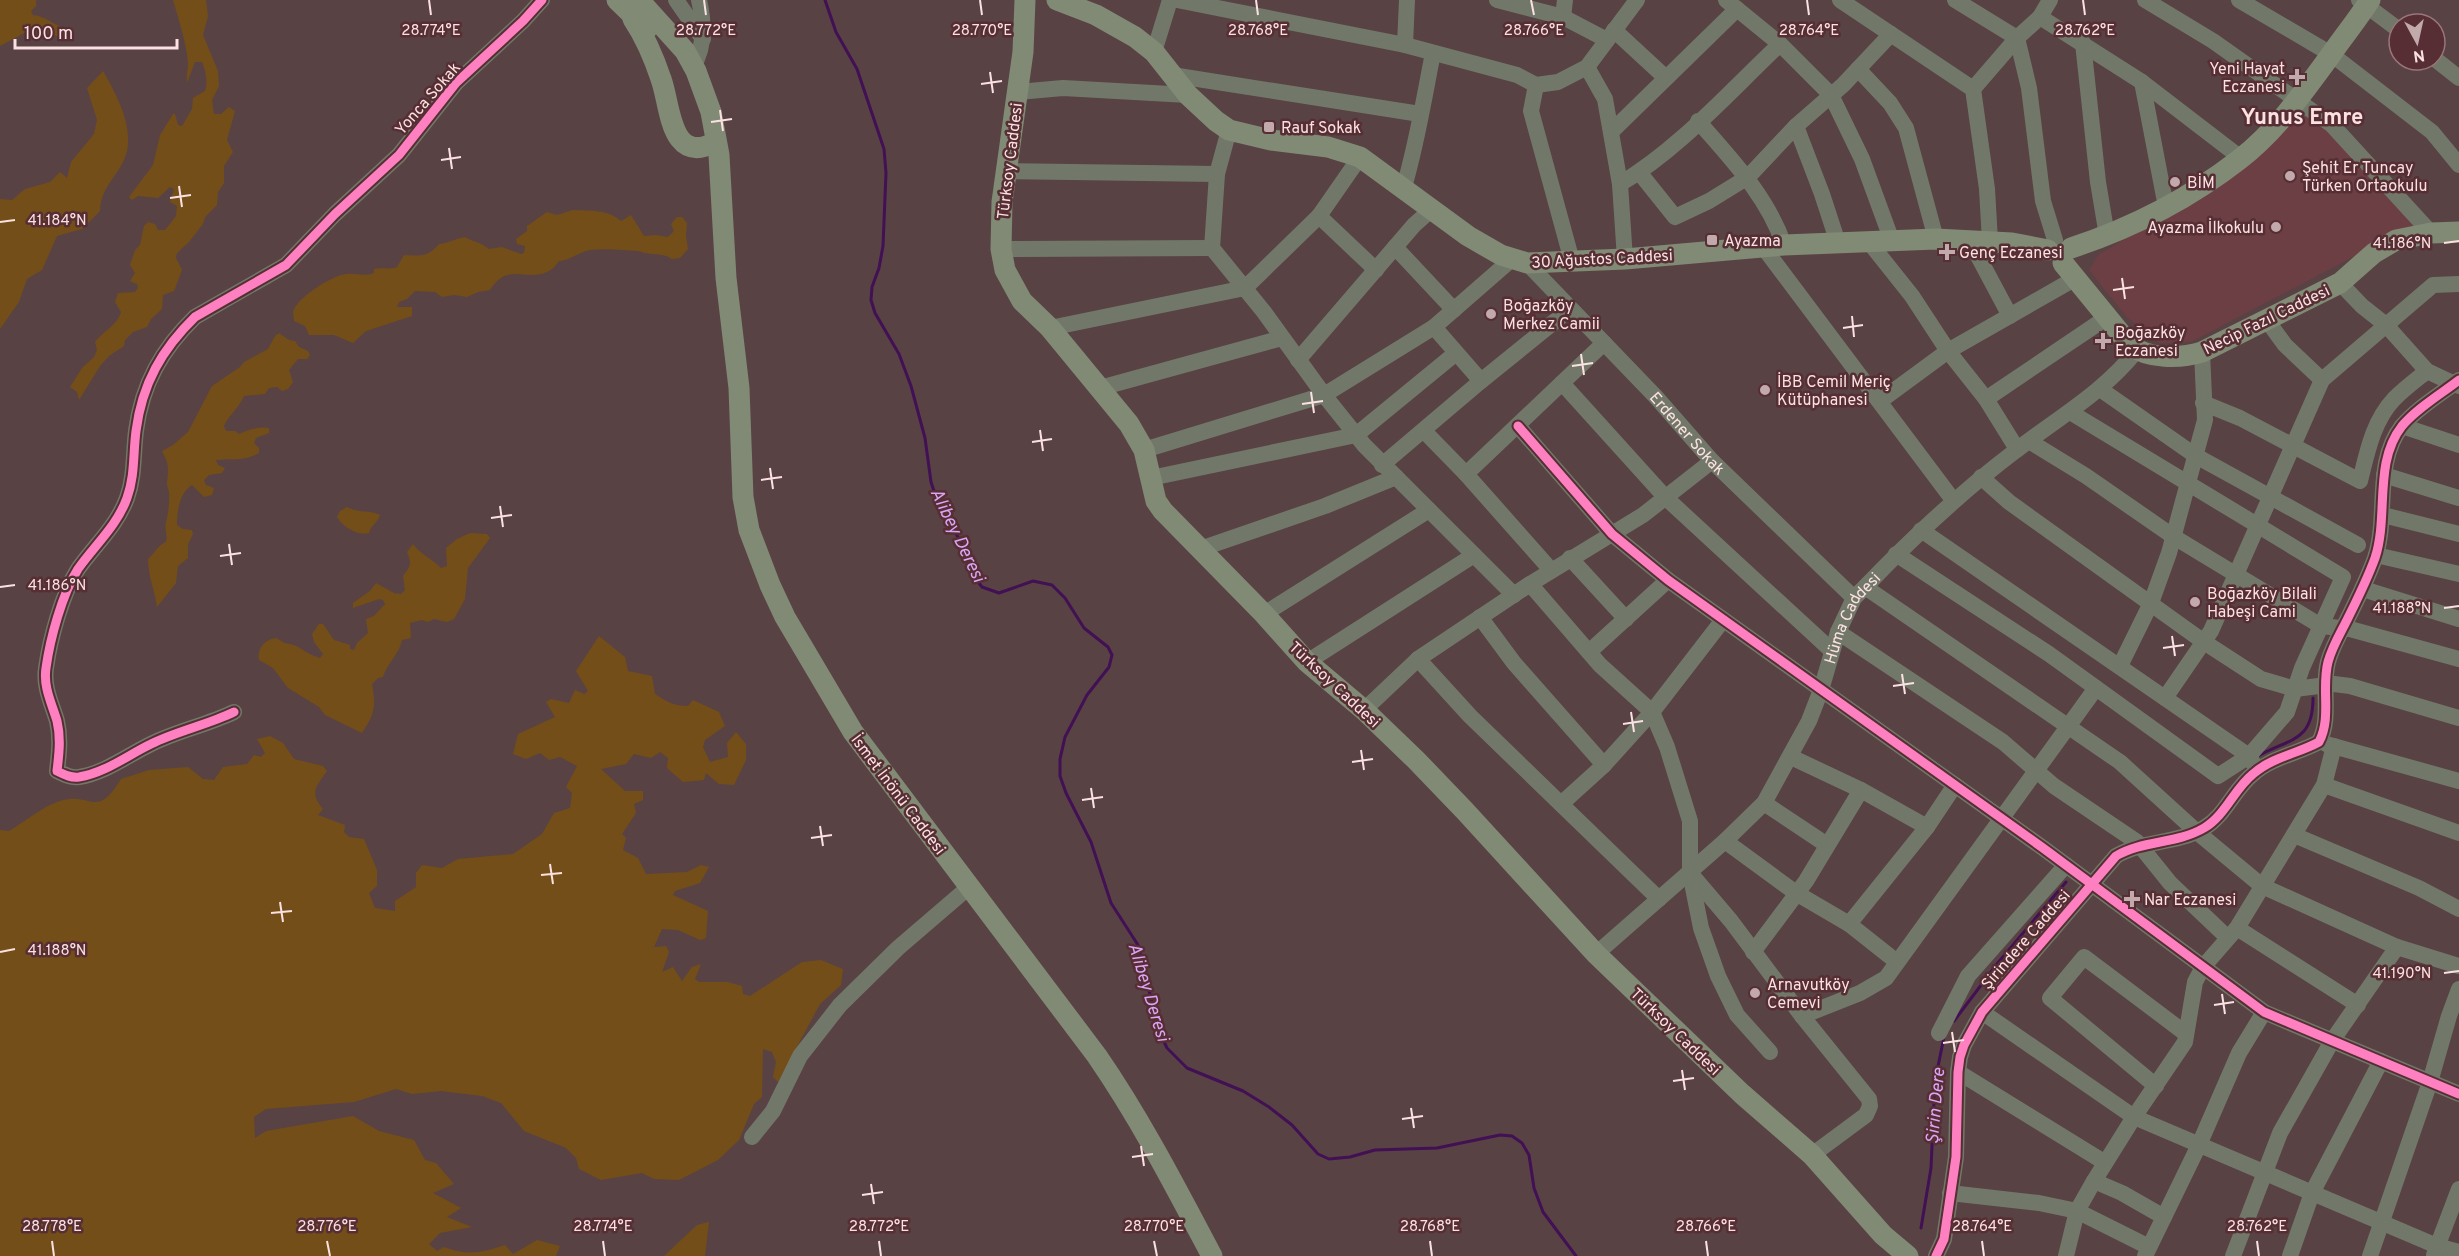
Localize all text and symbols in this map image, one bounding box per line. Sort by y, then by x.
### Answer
scale bar [15,12,177,50]
north arrow [2387,12,2447,72]
text: 28.774°E [401,22,461,41]
text: 28.772°E [676,22,736,41]
text: 28.770°E [952,22,1012,41]
text: 28.768°E [1228,22,1288,41]
text: 28.766°E [1504,22,1564,41]
text: 28.764°E [1779,22,1839,41]
text: 28.762°E [2055,22,2115,41]
text: 100 m [24,23,73,46]
text: N [2412,44,2426,66]
street label: Yonca Sokak [391,59,466,140]
place label: Yeni Hayat Eczanesi [2209,60,2285,98]
marker: Yeni Hayat Eczanesi [2290,70,2304,84]
street label: Türksoy Caddesi [994,102,1028,221]
district label: Yunus Emre [2241,105,2363,132]
place label: Rauf Sokak [1281,119,1361,139]
marker: Rauf Sokak [1262,120,1276,134]
place label: Şehit Er Tuncay Türken Ortaokulu [2302,159,2428,197]
marker: Şehit Er Tuncay Türken Ortaokulu [2283,169,2297,183]
place label: BİM [2187,173,2215,194]
marker: BİM [2168,175,2182,189]
text: 41.184°N [27,212,87,231]
place label: Ayazma İlkokulu [2147,218,2264,239]
marker: Ayazma İlkokulu [2269,220,2283,234]
place label: Ayazma [1724,232,1781,252]
marker: Ayazma [1705,233,1719,247]
text: 41.186°N [2373,235,2431,254]
place label: Genç Eczanesi [1959,244,2063,264]
marker: Genç Eczanesi [1940,245,1954,259]
street label: 30 Ağustos Caddesi [1531,246,1673,274]
street label: Necip Fazıl Caddesi [2200,281,2333,360]
place label: Boğazköy Merkez Camii [1503,297,1600,335]
marker: Boğazköy Merkez Camii [1484,307,1498,321]
place label: Boğazköy Eczanesi [2115,324,2186,362]
marker: Boğazköy Eczanesi [2096,334,2110,348]
place label: İBB Cemil Meriç Kütüphanesi [1777,372,1891,411]
marker: İBB Cemil Meriç Kütüphanesi [1758,383,1772,397]
street label: Erdener Sokak [1644,389,1728,480]
water label: Alibey Deresi [924,485,990,588]
street label: Hüma Caddesi [1821,569,1886,667]
text: 41.186°N [28,577,86,596]
place label: Boğazköy Bilali Habeşi Cami [2207,585,2317,623]
marker: Boğazköy Bilali Habeşi Cami [2188,595,2202,609]
text: 41.188°N [2373,600,2431,619]
street label: Türksoy Caddesi [1284,638,1383,733]
street label: İsmet İnönü Caddesi [846,730,950,859]
street label: Şirindere Caddesi [1978,886,2075,994]
place label: Nar Eczanesi [2144,891,2236,911]
marker: Nar Eczanesi [2125,892,2139,906]
water label: Alibey Deresi [1122,940,1174,1046]
text: 41.188°N [28,942,86,961]
text: 41.190°N [2372,965,2432,984]
place label: Arnavutköy Cemevi [1767,976,1850,1014]
street label: Türksoy Caddesi [1625,984,1724,1080]
marker: Arnavutköy Cemevi [1748,986,1762,1000]
water label: Şirin Dere [1922,1066,1951,1145]
text: 28.778°E [22,1218,82,1237]
text: 28.776°E [297,1218,357,1237]
text: 28.774°E [573,1218,633,1237]
text: 28.772°E [849,1218,909,1237]
text: 28.770°E [1124,1218,1184,1237]
text: 28.768°E [1400,1218,1460,1237]
text: 28.766°E [1676,1218,1736,1237]
text: 28.764°E [1952,1218,2012,1237]
text: 28.762°E [2227,1218,2287,1237]

